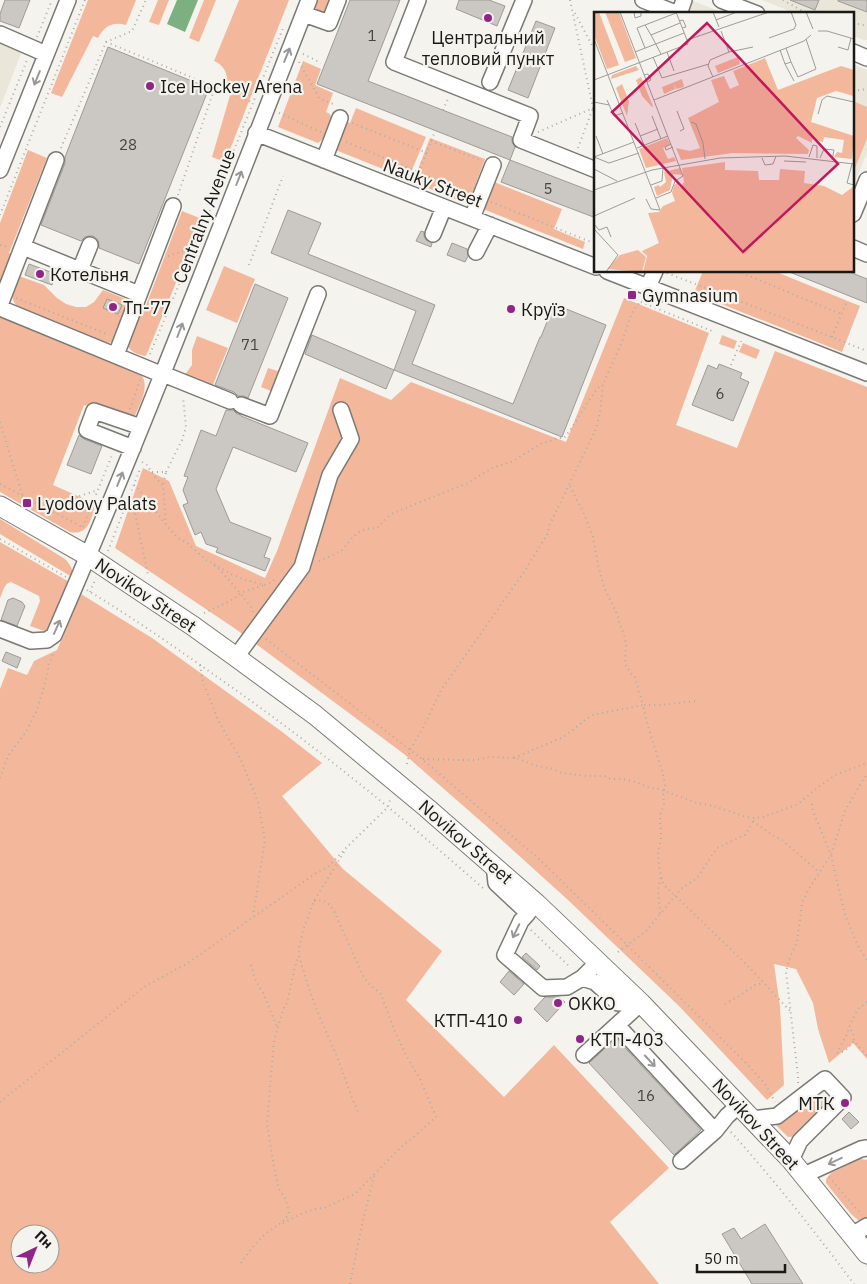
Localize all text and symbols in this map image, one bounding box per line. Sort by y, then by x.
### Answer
marker: Центральний тепловий пункт [482,12,494,24]
inset map [594,12,854,272]
house number: 1 [367,26,377,45]
place label: Центральний тепловий пункт [422,26,555,70]
one-way arrow [283,48,292,64]
one-way arrow [31,70,41,85]
place label: Ice Hockey Arena [160,75,302,98]
marker: Ice Hockey Arena [144,80,156,92]
house number: 28 [119,135,137,154]
street label: Centralny Avenue [168,145,240,286]
street label: Nauky Street [380,154,486,212]
one-way arrow [235,171,244,186]
house number: 5 [543,179,553,198]
place label: Котельня [50,263,129,286]
marker: Котельня [34,268,46,280]
place label: Gymnasium [642,284,738,307]
marker: Gymnasium [626,289,638,301]
place label: Тп-77 [123,296,172,319]
place label: Круїз [521,298,566,321]
marker: Тп-77 [107,301,119,313]
marker: Круїз [505,303,517,315]
one-way arrow [176,322,185,338]
house number: 71 [241,335,259,354]
house number: 6 [715,384,725,403]
one-way arrow [116,472,125,487]
place label: Lyodovy Palats [37,492,157,515]
marker: Lyodovy Palats [21,497,33,509]
street label: Novikov Street [91,553,201,637]
one-way arrow [53,620,62,635]
street label: Novikov Street [414,795,518,889]
one-way arrow [511,923,520,938]
place label: OKKO [568,992,616,1015]
marker: OKKO [552,997,564,1009]
place label: КТП-410 [434,1009,508,1032]
marker: КТП-410 [512,1014,524,1026]
place label: КТП-403 [590,1028,664,1051]
marker: КТП-403 [574,1033,586,1045]
one-way arrow [644,1054,656,1067]
street label: Novikov Street [707,1073,805,1175]
house number: 16 [637,1086,655,1105]
place label: МТК [798,1092,835,1115]
marker: МТК [839,1097,851,1109]
one-way arrow [828,1156,843,1166]
north arrow [10,1224,60,1274]
text: Пн [31,1227,57,1252]
scale bar [697,1242,784,1274]
text: 50 m [704,1249,739,1268]

